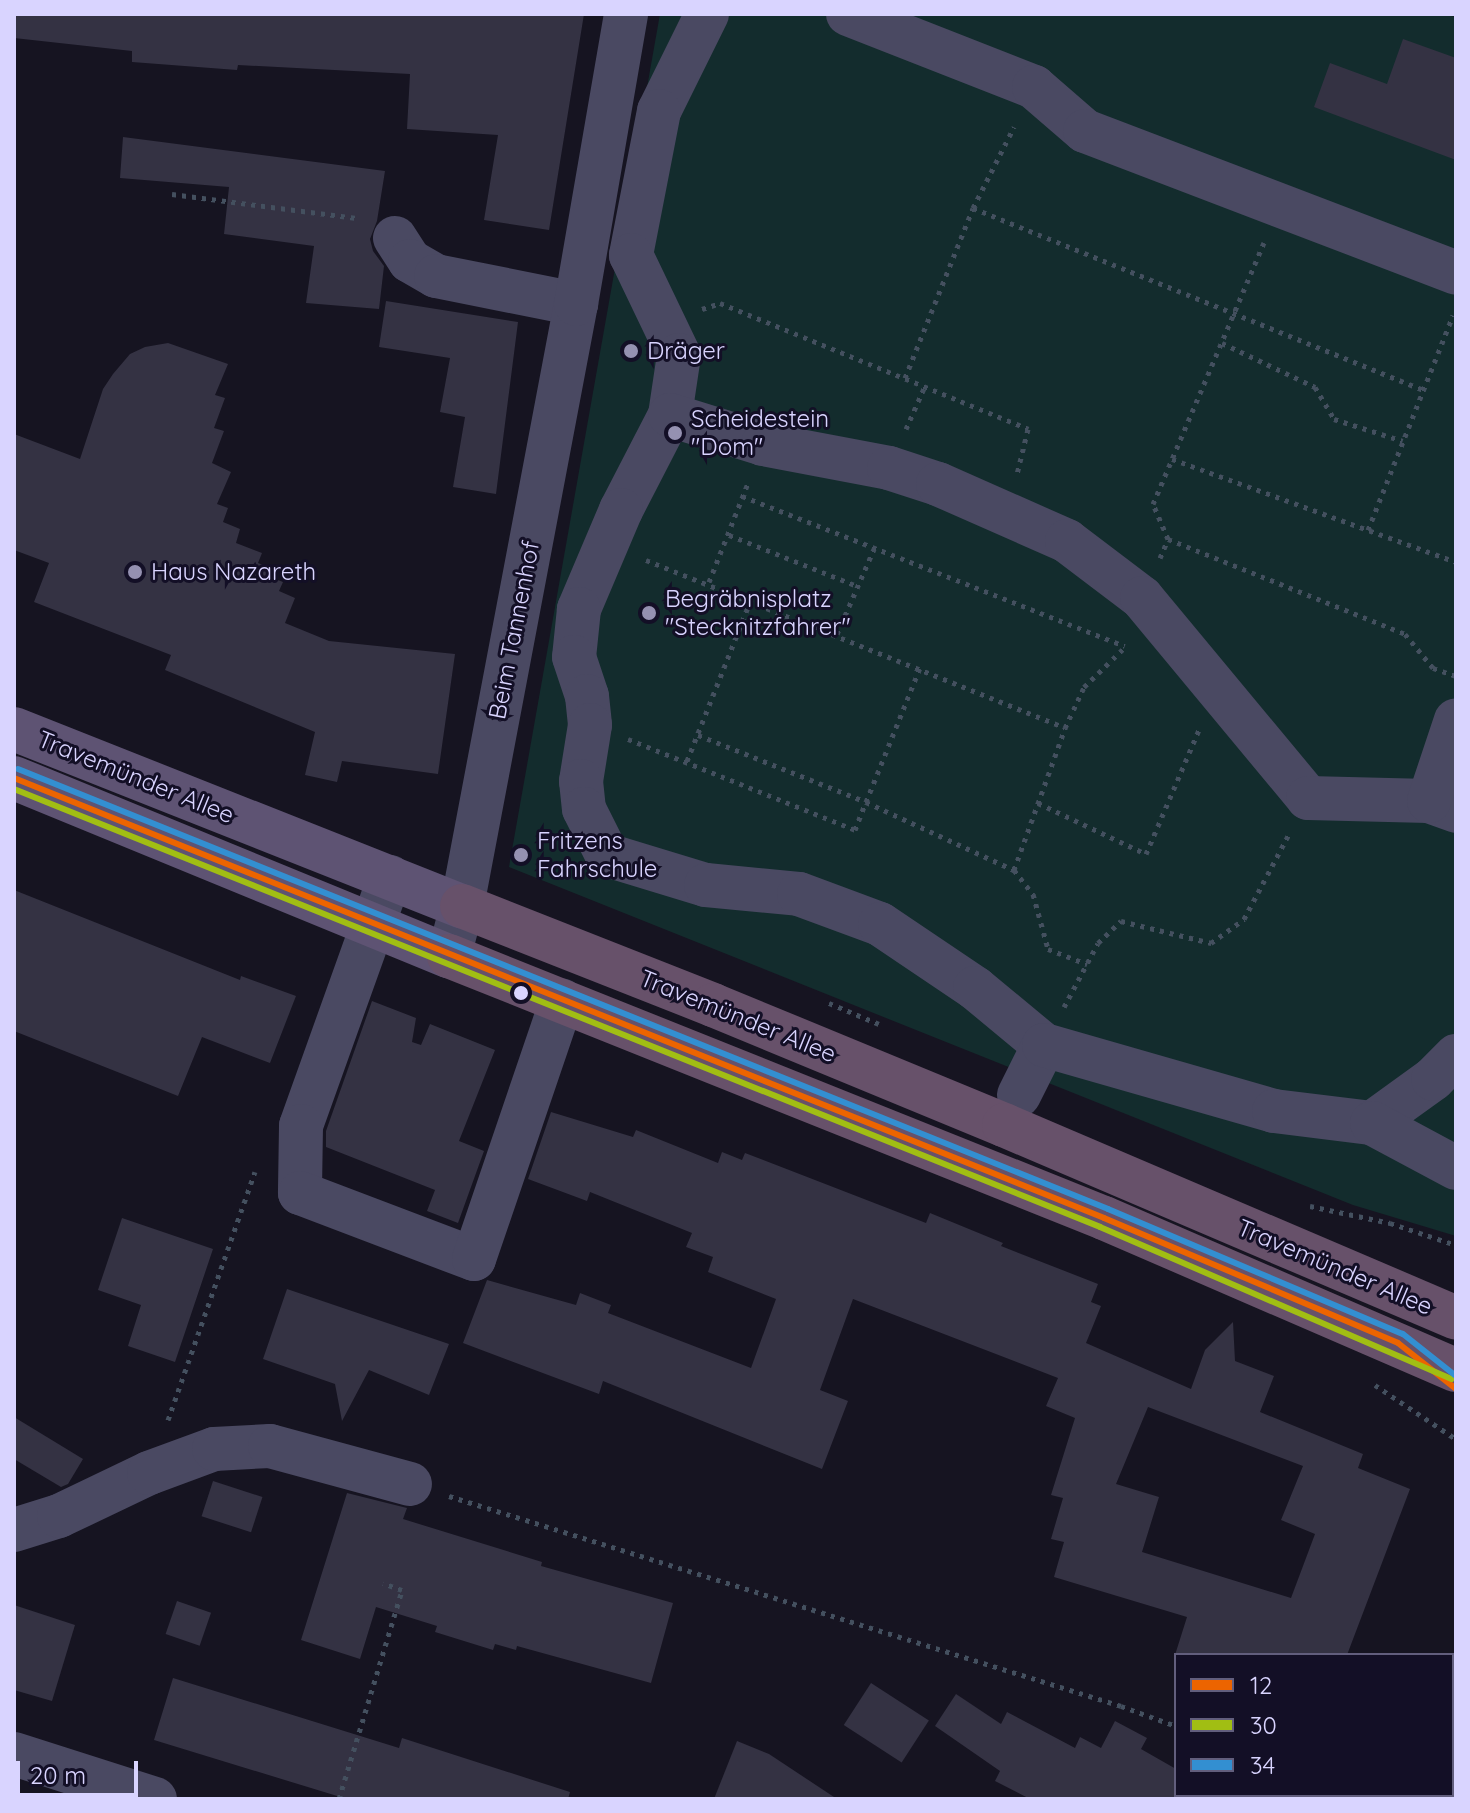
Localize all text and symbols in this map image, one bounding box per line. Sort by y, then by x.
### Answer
place label: Dräger [647,337,725,365]
marker: Dräger [622,342,640,360]
place label: Scheidestein "Dom" [691,405,829,461]
marker: Scheidestein "Dom" [666,424,684,442]
street label: Beim Tannenhof [483,538,545,722]
place label: Haus Nazareth [151,558,316,586]
marker: Haus Nazareth [126,563,144,581]
place label: Begräbnisplatz "Stecknitzfahrer" [665,585,851,641]
marker: Begräbnisplatz "Stecknitzfahrer" [640,604,658,622]
street label: Travemünder Allee [34,724,238,830]
place label: Fritzens Fahrschule [537,827,657,883]
marker: Fritzens Fahrschule [512,846,530,864]
street label: Travemünder Allee [636,963,840,1069]
unlabelled marker [513,985,529,1001]
street label: Travemünder Allee [1233,1213,1437,1321]
legend [1174,1653,1454,1797]
text: 12 [1250,1670,1272,1700]
text: 30 [1250,1710,1277,1740]
scale bar [20,1745,142,1795]
text: 34 [1250,1750,1275,1780]
text: 20 m [30,1760,86,1790]

